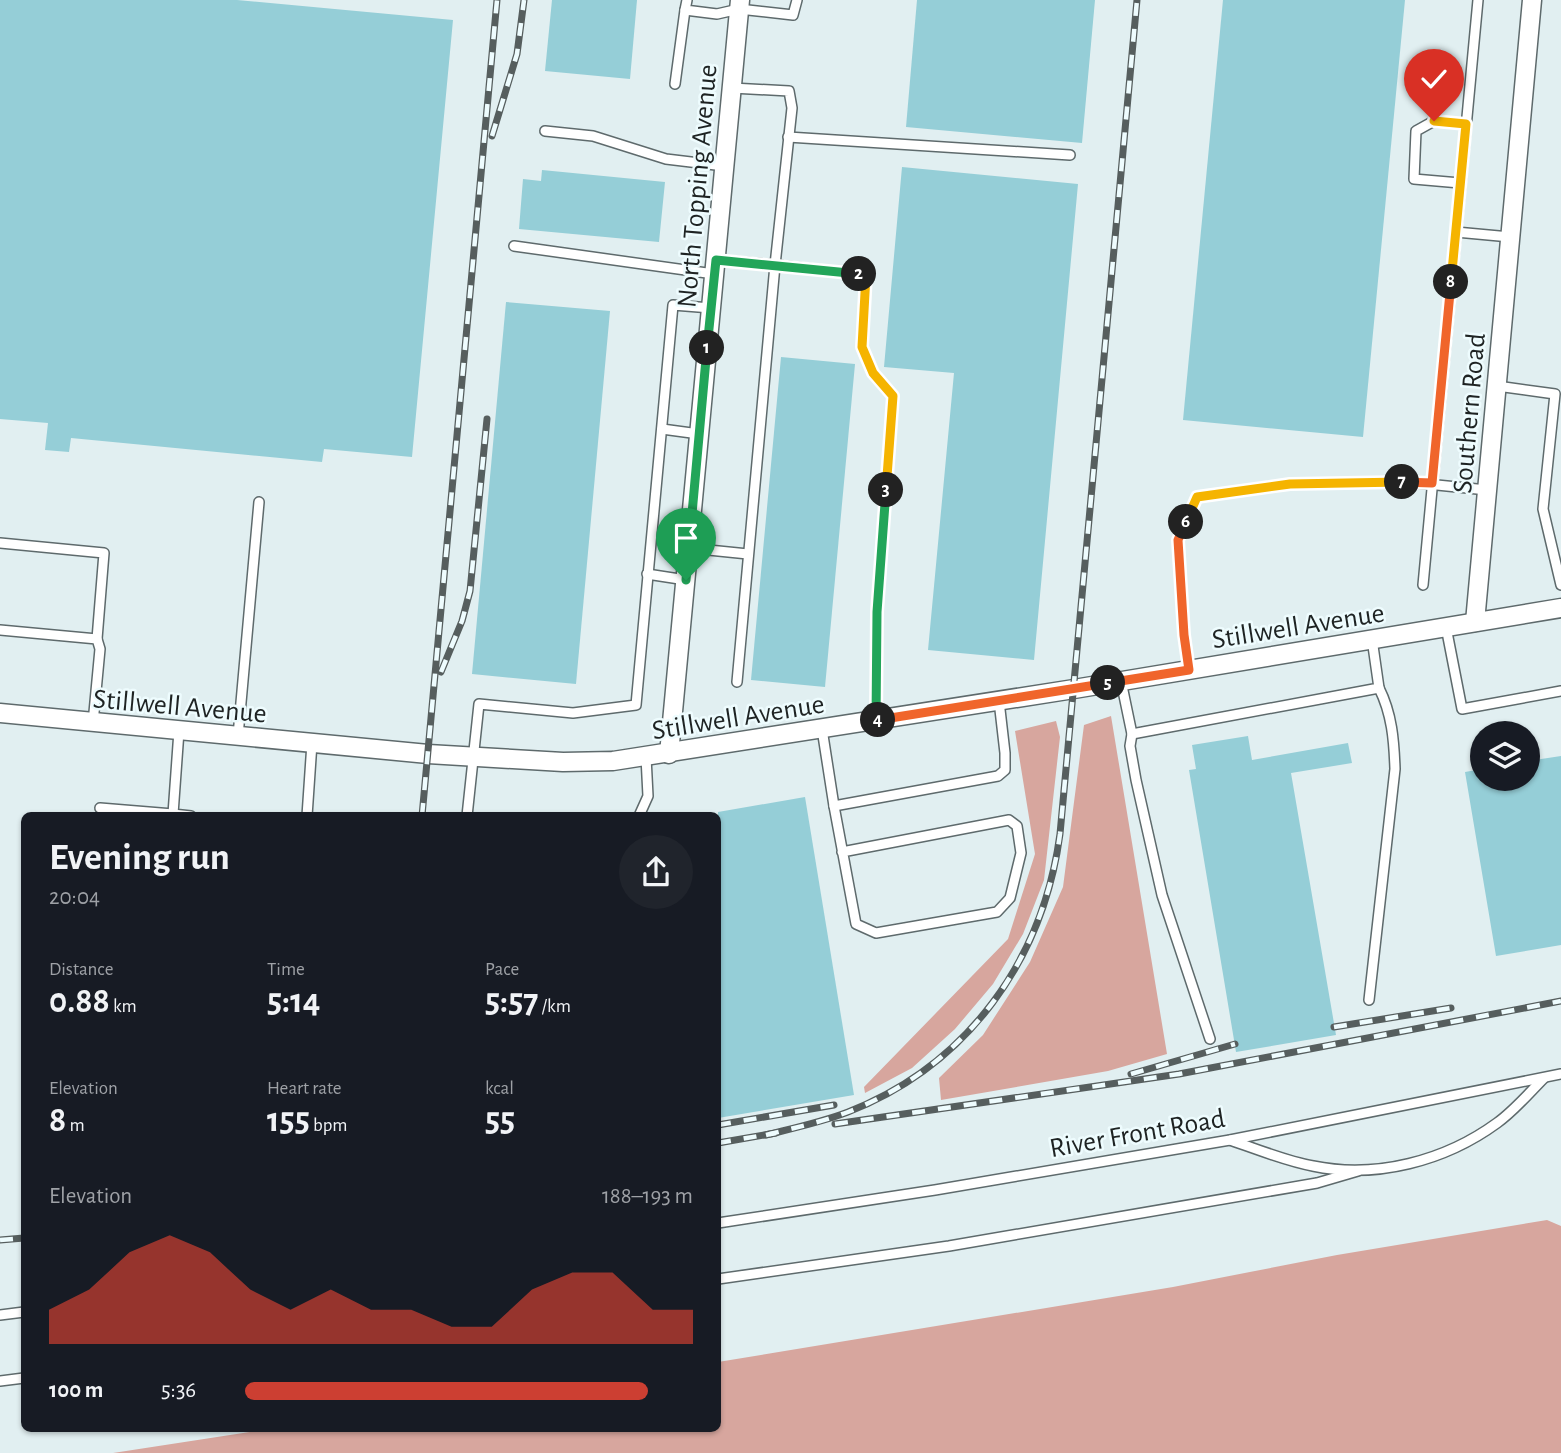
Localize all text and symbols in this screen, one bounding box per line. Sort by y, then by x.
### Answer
pin [1404,49,1464,121]
icon: check [1415,60,1453,98]
street label: North Topping Avenue [673,63,723,309]
pin: 2 [842,256,876,292]
text: 2 [854,264,863,283]
pin: 8 [1434,264,1468,300]
text: 8 [1446,272,1455,291]
pin: 1 [690,330,724,366]
street label: Southern Road [1449,332,1491,495]
text: 1 [703,338,710,357]
pin: 7 [1384,464,1420,500]
pin: 3 [868,472,903,508]
text: 7 [1397,472,1406,491]
text: 3 [881,480,890,499]
pin: 6 [1168,504,1204,540]
pin [656,508,716,580]
text: 6 [1181,512,1190,531]
icon: arrive [667,519,705,557]
street label: Stillwell Avenue [1210,600,1387,654]
pin: 5 [1090,666,1126,700]
text: 5 [1103,673,1112,692]
street label: Stillwell Avenue [92,685,268,729]
street label: Stillwell Avenue [650,691,827,745]
pin: 4 [860,702,896,738]
text: 4 [873,710,882,729]
map controls [1470,721,1540,791]
button: layers [1470,721,1540,791]
button: share [619,835,693,909]
text: Evening run [49,839,230,877]
text: 20:04 [49,886,100,909]
text: Distance [49,960,113,979]
text: Time [267,960,305,979]
text: Pace [485,960,519,979]
text: 0.88 [49,984,110,1019]
text: 5:14 [267,984,320,1019]
text: 5:57 [485,984,538,1019]
text: km [110,997,137,1016]
text: /km [538,997,571,1016]
text: Elevation [49,1079,118,1098]
text: Heart rate [267,1079,342,1098]
text: kcal [485,1079,514,1098]
text: 8 [49,1103,66,1138]
text: 155 [267,1103,310,1138]
text: 55 [485,1103,515,1138]
street label: River Front Road [1047,1105,1227,1163]
text: m [66,1116,85,1135]
text: bpm [310,1116,347,1135]
text: Elevation [49,1185,132,1208]
text: 188–193 m [602,1185,693,1208]
text: 100 m [49,1379,103,1402]
text: 5:36 [161,1379,196,1402]

